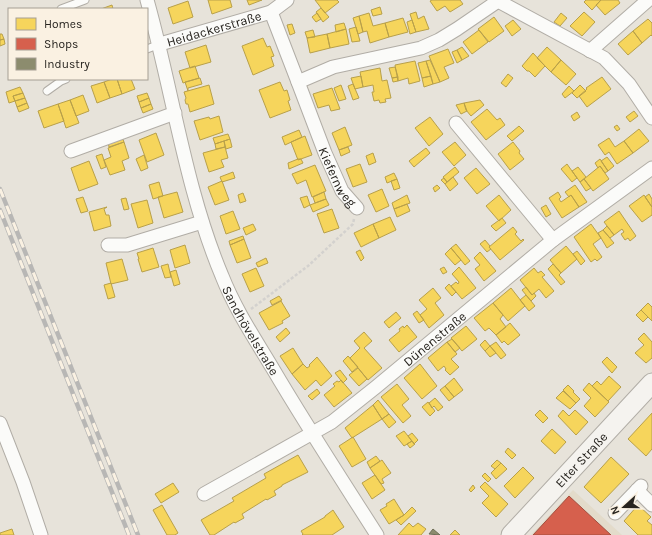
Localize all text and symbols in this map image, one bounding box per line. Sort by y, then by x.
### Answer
legend [8,8,148,80]
street label: Heidackerstraße [165,8,263,50]
text: Homes [44,17,82,31]
text: Shops [44,37,78,51]
text: Industry [44,57,90,71]
street label: Kiefernweg [315,145,360,210]
street label: Sandhövelstraße [219,284,282,378]
street label: Dünenstraße [400,308,469,369]
street label: Elter Straße [552,429,611,490]
north arrow [604,487,644,527]
text: N [608,504,623,516]

